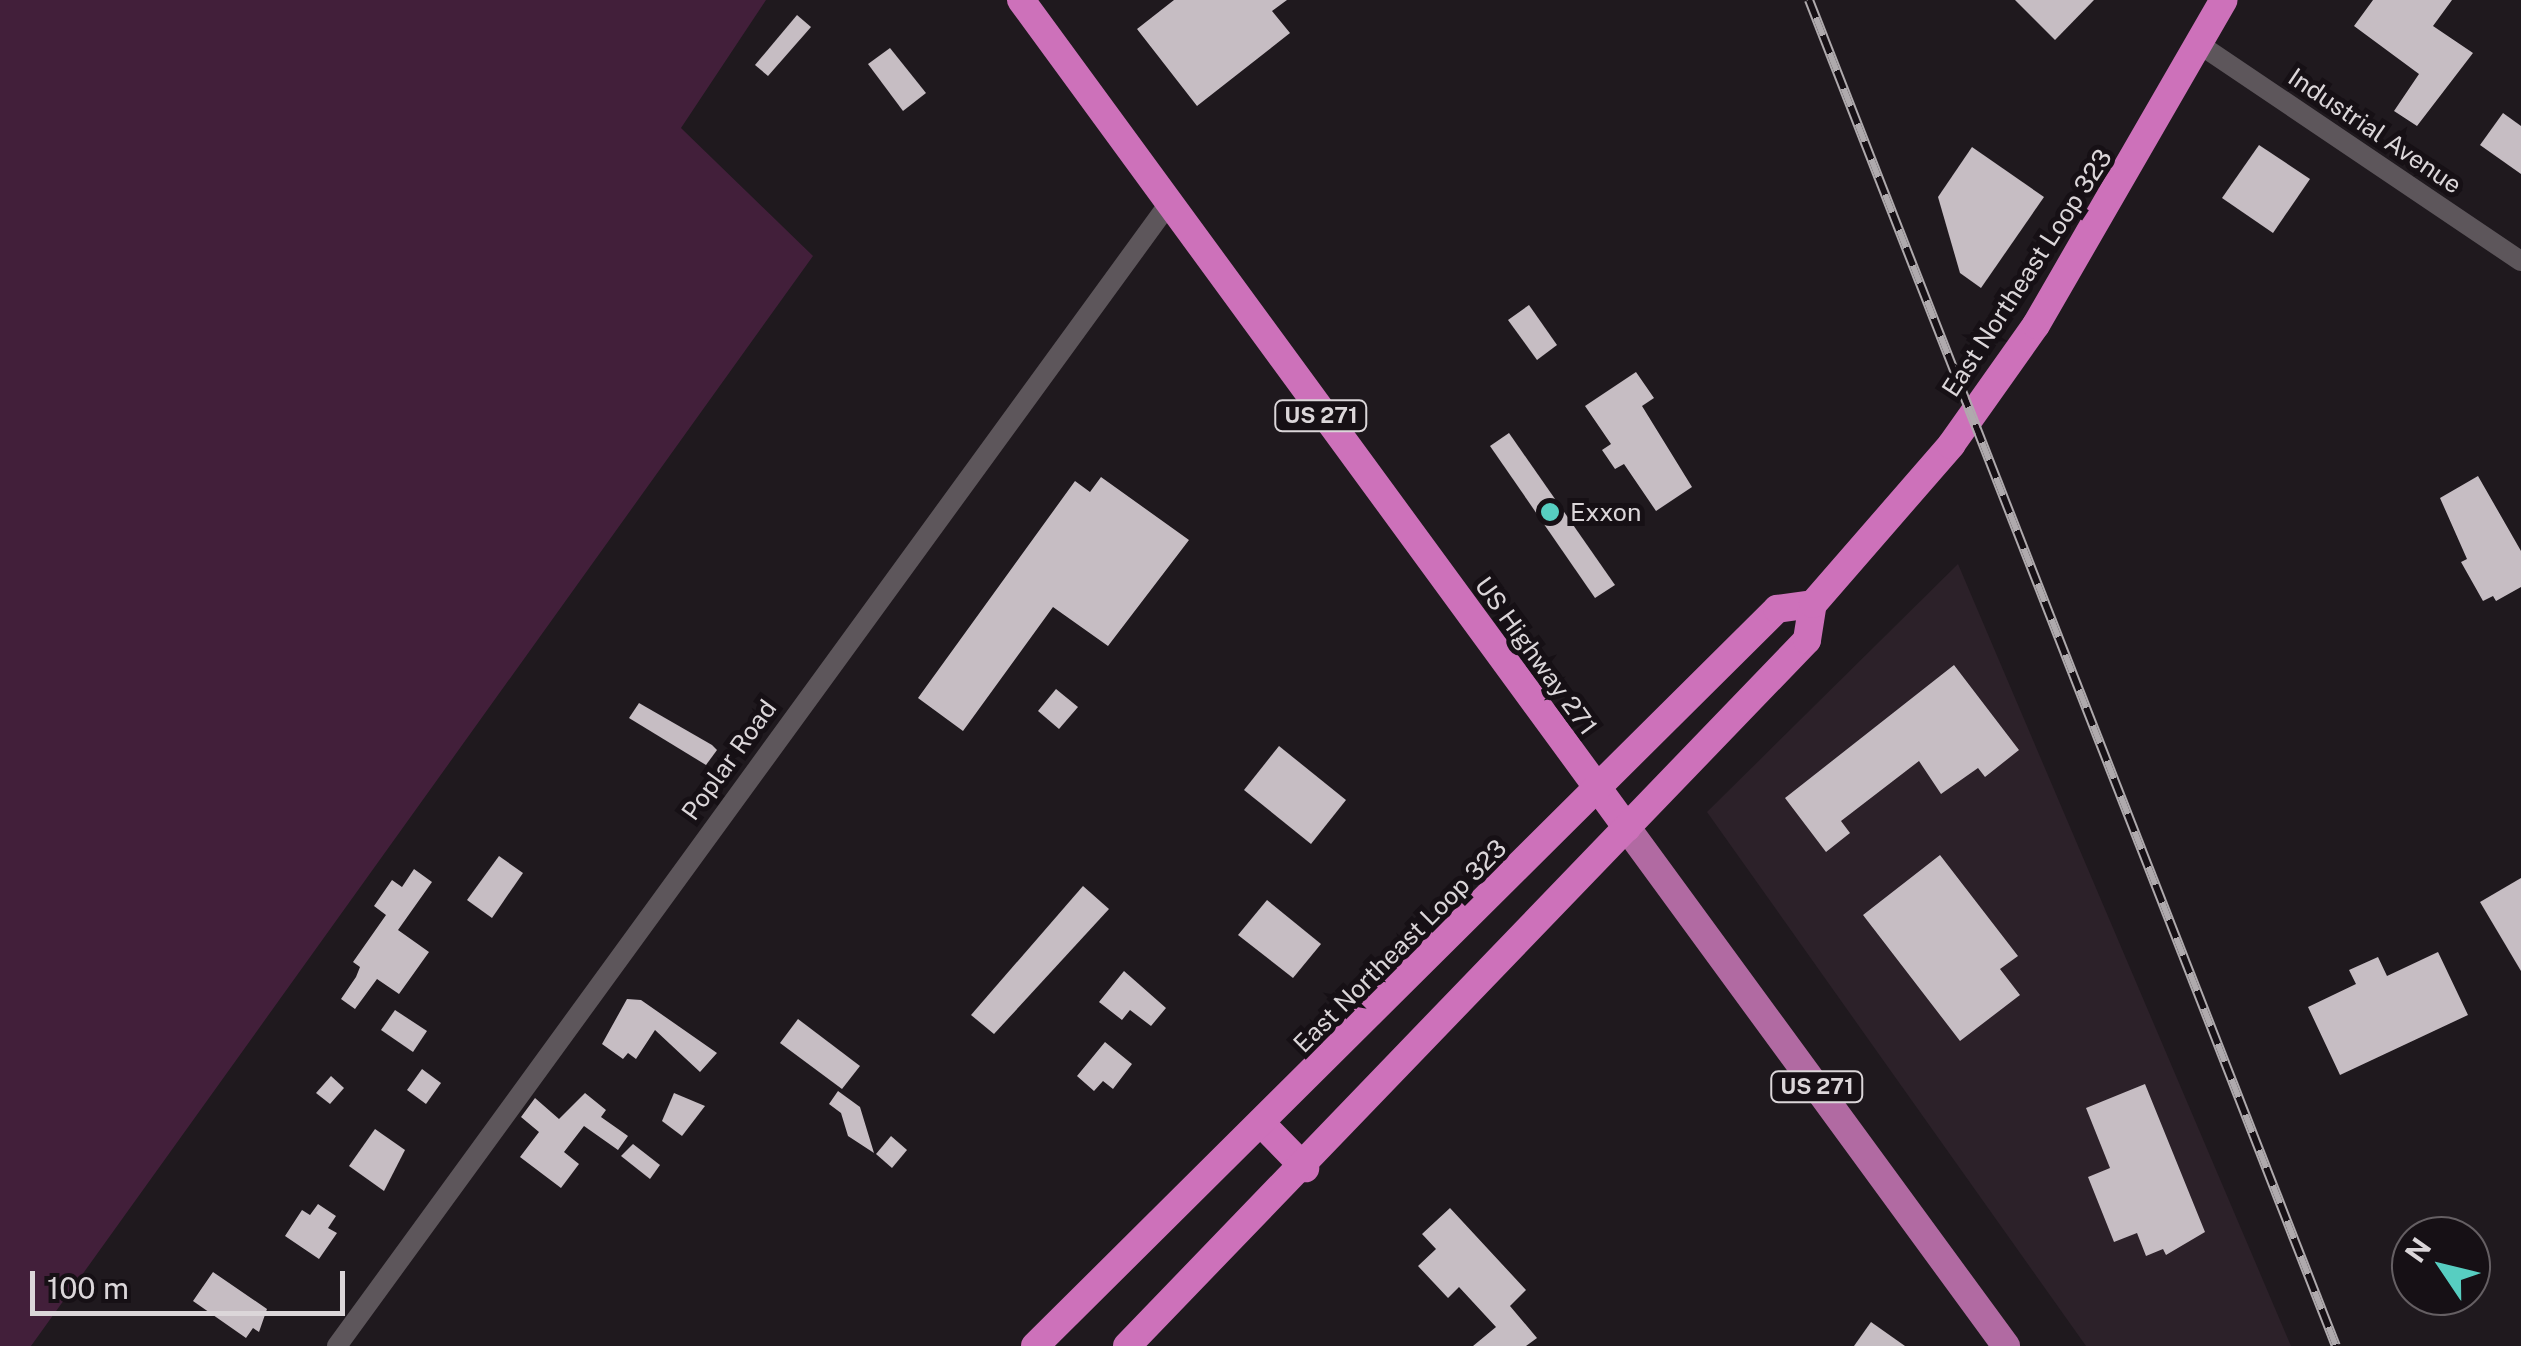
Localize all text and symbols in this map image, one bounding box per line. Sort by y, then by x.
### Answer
street label: Industrial Avenue [2283,62,2467,200]
street label: East Northeast Loop 323 [1936,144,2118,402]
road number: US 271 [1274,399,1368,433]
place label: Exxon [1570,497,1641,527]
marker: Exxon [1539,501,1561,523]
street label: US Highway 271 [1469,571,1603,741]
street label: Poplar Road [675,694,783,826]
street label: East Northeast Loop 323 [1287,833,1513,1059]
road number: US 271 [1770,1070,1864,1104]
north arrow [2391,1216,2491,1316]
text: N [2398,1231,2437,1268]
scale bar [35,1251,350,1313]
text: 100 m [47,1270,129,1306]

